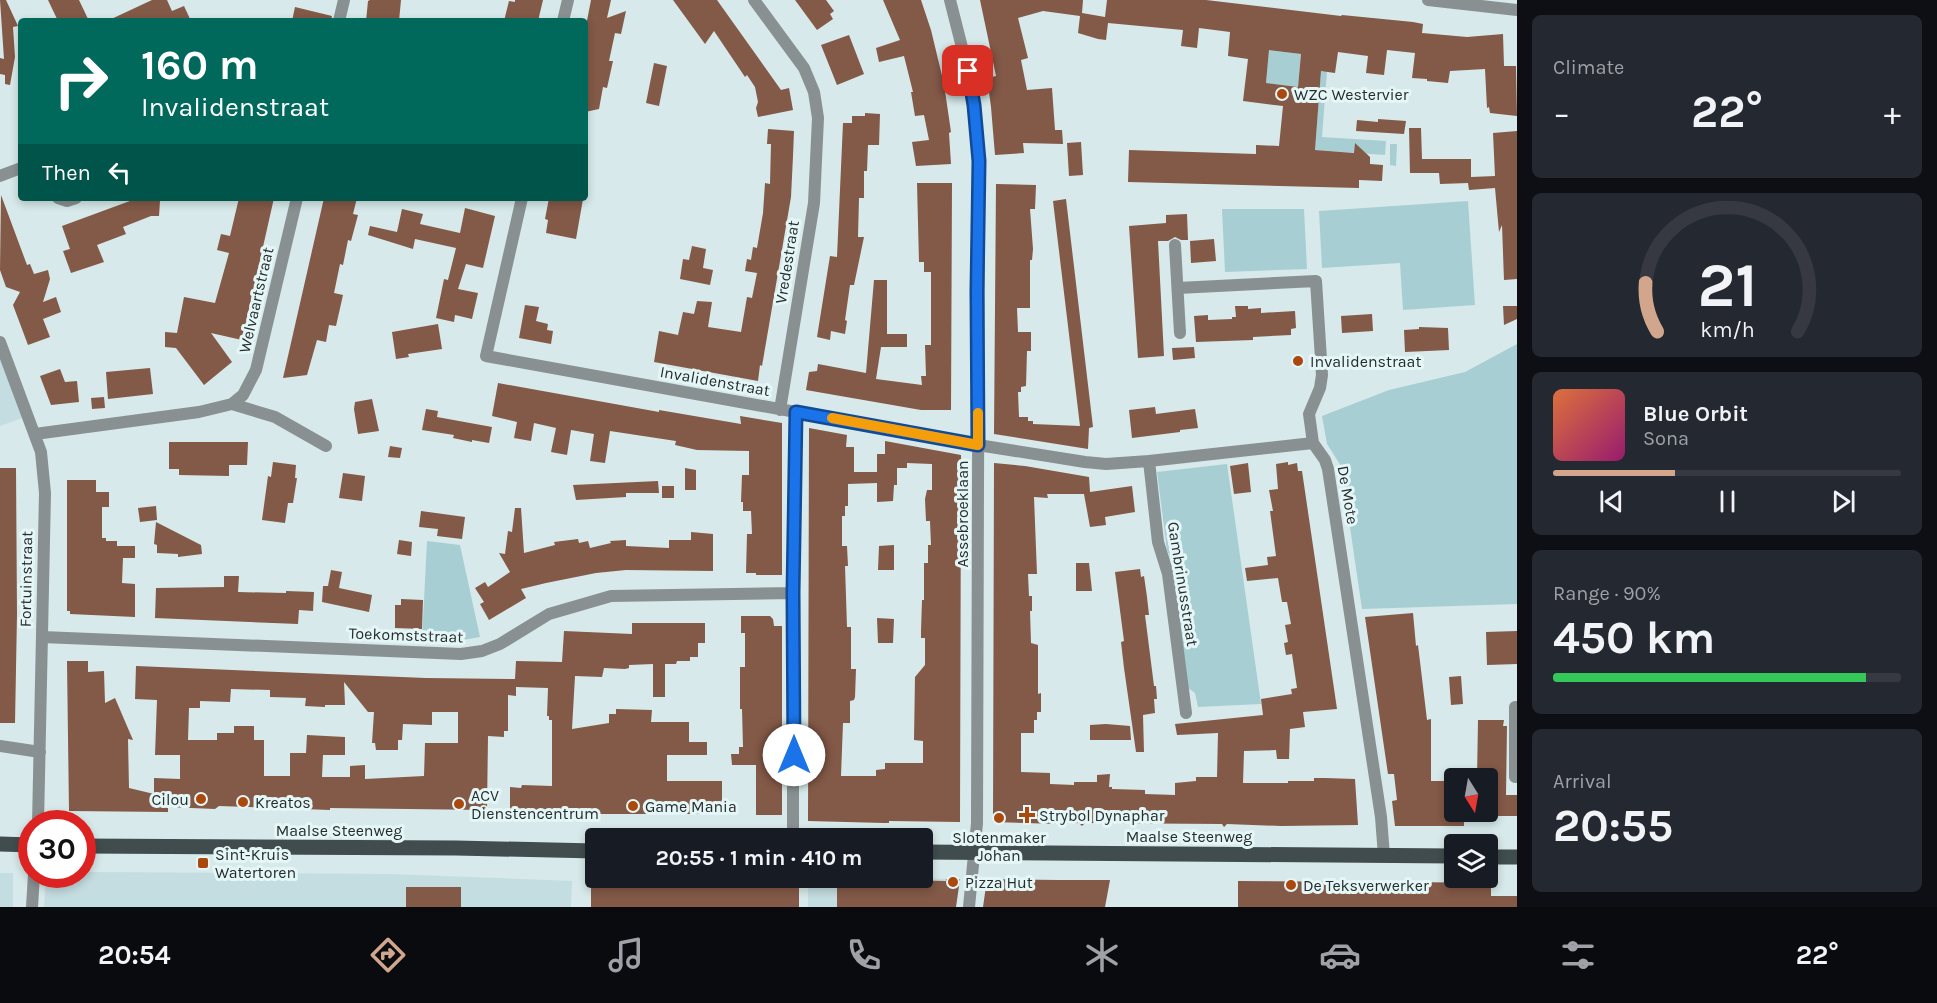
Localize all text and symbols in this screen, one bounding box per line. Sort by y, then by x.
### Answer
text: 160 m [141,40,259,90]
icon: right [42,42,120,120]
pin [942,45,993,96]
icon: arrive [951,54,984,87]
text: Climate [1553,56,1624,79]
place label: WZC Westervier [1294,85,1409,104]
text: 22° [1691,86,1763,138]
marker: WZC Westervier [1275,87,1289,101]
text: Invalidenstraat [141,91,329,123]
text: − [1553,94,1570,132]
text: + [1884,94,1901,132]
icon: left [103,156,136,189]
text: Then [42,160,91,186]
street label: Vredestraat [771,219,803,305]
street label: Welvaartstraat [235,245,277,355]
text: 21 [1697,249,1757,322]
text: km/h [1700,318,1754,343]
place label: Invalidenstraat [1310,352,1421,371]
marker: Invalidenstraat [1291,354,1305,368]
street label: Invalidenstraat [658,362,772,400]
text: Blue Orbit [1643,401,1748,427]
text: Sona [1643,427,1689,450]
street label: Assebroeklaan [953,460,972,568]
street label: De Mote [1334,464,1362,526]
icon: previous [1595,485,1628,518]
icon: pause [1711,485,1744,518]
icon: next [1827,485,1860,518]
street label: Gambrinusstraat [1164,520,1202,648]
street label: Fortuinstraat [16,531,36,627]
text: Range · 90% [1553,582,1661,605]
text: 450 km [1553,612,1715,664]
street label: Toekomststraat [348,624,464,646]
position arrow [762,723,826,787]
north arrow [1444,768,1498,822]
map controls [1444,768,1498,888]
text: Arrival [1553,770,1612,793]
place label: ACV Dienstencentrum [471,786,599,823]
place label: Cilou [152,790,189,809]
marker: Cilou [194,792,208,806]
place label: Kreatos [255,793,311,812]
marker: Kreatos [236,795,250,809]
marker: ACV Dienstencentrum [452,797,466,811]
place label: Game Mania [645,797,737,816]
marker: Game Mania [626,799,640,813]
text: 20:55 [1553,800,1673,852]
place label: Strybol Dynaphar [1039,806,1165,825]
marker: Strybol Dynaphar [1020,808,1034,822]
speed limit sign: 30 [18,810,96,888]
marker: Slotenmaker Johan [992,811,1006,825]
street label: Maalse Steenweg [276,821,402,840]
street label: Maalse Steenweg [1126,827,1252,846]
place label: Slotenmaker Johan [952,828,1046,865]
button: layers [1444,834,1498,888]
place label: Sint-Kruis Watertoren [215,845,296,882]
text: 20:55 · 1 min · 410 m [656,845,863,871]
marker: Sint-Kruis Watertoren [196,856,210,870]
place label: Pizza Hut [965,873,1033,892]
marker: Pizza Hut [946,875,960,889]
place label: De Teksverwerker [1303,876,1429,895]
marker: De Teksverwerker [1284,878,1298,892]
icon: directions [367,934,409,976]
icon: music [605,934,647,976]
icon: phone [843,934,885,976]
icon: climate [1081,934,1123,976]
icon: car [1319,934,1361,976]
icon: filters [1557,934,1599,976]
text: 20:54 [98,939,171,971]
text: 22° [1796,939,1839,971]

